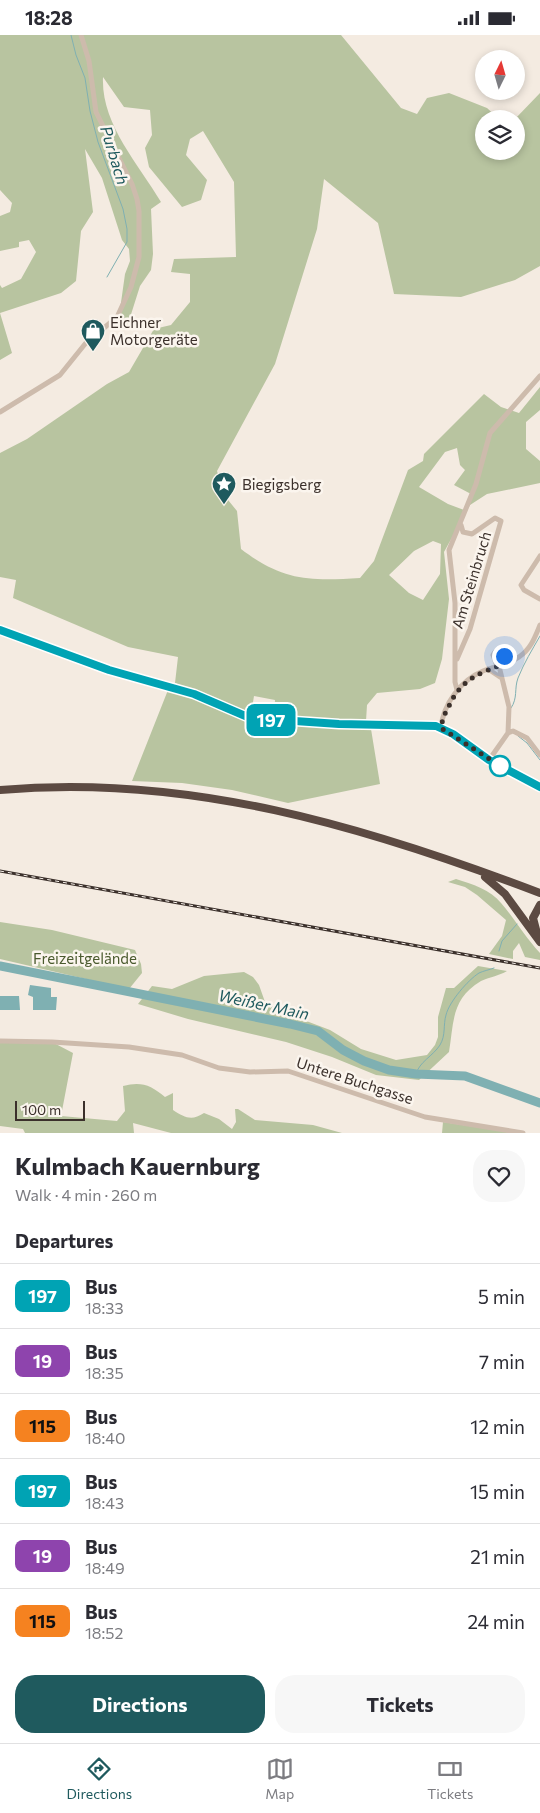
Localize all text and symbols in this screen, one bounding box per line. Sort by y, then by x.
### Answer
text: 18:28 [25,6,73,29]
north arrow [475,50,525,100]
map controls [475,50,525,160]
button: layers [475,110,525,160]
water label: Purbach [97,123,133,187]
place label: Eichner Motorgeräte [110,313,198,348]
shop icon: Eichner Motorgeräte [80,318,106,352]
place icon: Biegigsberg [211,471,237,505]
place label: Biegigsberg [242,475,321,493]
street label: Am Steinbruch [448,529,494,631]
your location [492,644,517,669]
line badge: 197 [242,704,300,736]
text: 197 [257,709,285,731]
unlabelled marker [489,755,511,777]
park label: Freizeitgelände [33,949,137,967]
water label: Weißer Main [217,985,311,1023]
street label: Untere Buchgasse [294,1053,416,1107]
scale bar [15,1098,85,1121]
text: 100 m [22,1101,61,1118]
button: heart [473,1150,525,1202]
text: Kulmbach Kauernburg [15,1151,260,1180]
text: Walk · 4 min · 260 m [15,1185,157,1204]
text: Departures [15,1229,113,1252]
text: Bus [85,1275,117,1298]
text: 197 [28,1285,57,1307]
text: 5 min [478,1285,525,1308]
text: 18:33 [85,1298,124,1317]
text: Bus [85,1340,117,1363]
text: 19 [33,1350,52,1372]
text: 7 min [479,1350,525,1373]
text: 18:35 [85,1363,124,1382]
text: Bus [85,1405,117,1428]
text: 115 [29,1415,56,1437]
text: 12 min [470,1415,525,1438]
text: 18:40 [85,1428,125,1447]
text: Bus [85,1470,117,1493]
text: 197 [28,1480,57,1502]
text: 15 min [470,1480,525,1503]
text: 18:43 [85,1493,124,1512]
text: Bus [85,1535,117,1558]
text: 19 [33,1545,52,1567]
text: 21 min [470,1545,525,1568]
text: 18:49 [85,1558,125,1577]
text: Bus [85,1600,117,1623]
text: 115 [29,1610,56,1632]
text: 24 min [467,1610,525,1633]
text: 18:52 [85,1623,123,1642]
button: Directions [15,1675,265,1733]
button: Tickets [275,1675,525,1733]
tab: Directions [67,1755,132,1802]
tab: Map [265,1755,294,1802]
tab: Tickets [427,1755,473,1802]

